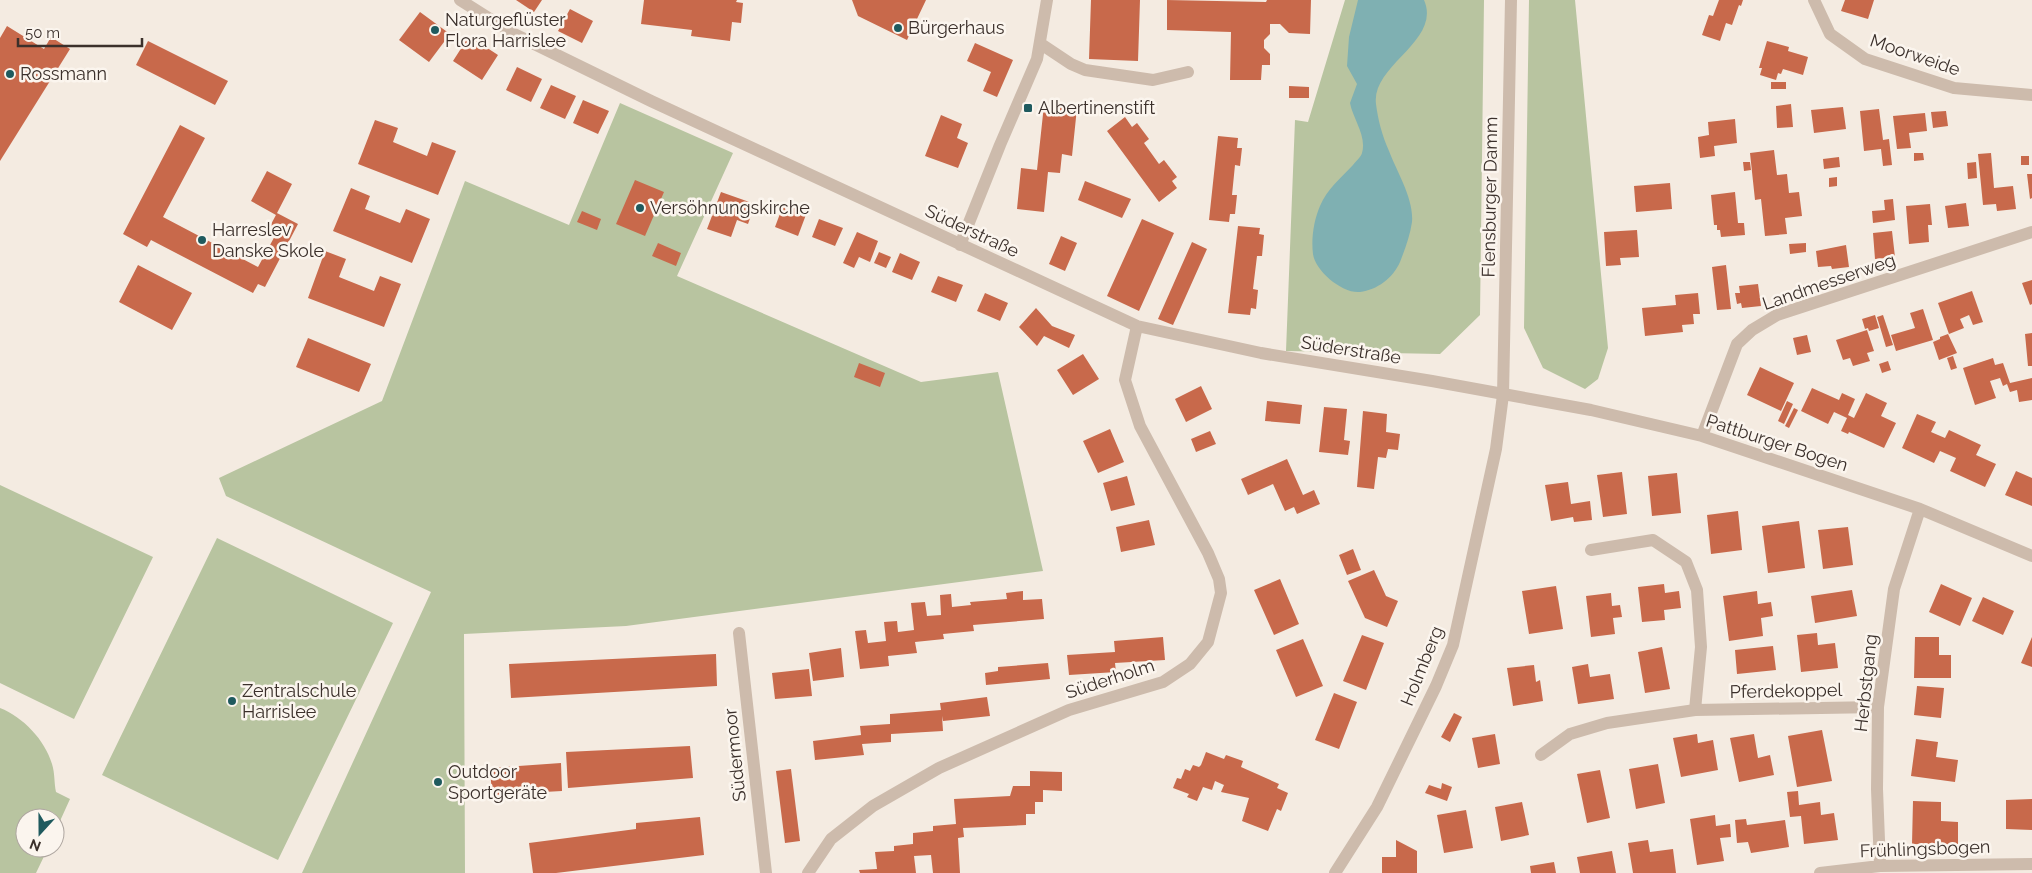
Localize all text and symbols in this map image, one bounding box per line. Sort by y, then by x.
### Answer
place label: Naturgeflüster Flora Harrislee [445,9,567,51]
scale bar [18,15,141,47]
place label: Bürgerhaus [908,17,1005,38]
marker: Bürgerhaus [892,22,904,34]
text: 50 m [25,24,60,42]
marker: Naturgeflüster Flora Harrislee [429,24,441,36]
street label: Moorweide [1867,29,1963,80]
place label: Rossmann [20,63,107,84]
marker: Rossmann [4,68,16,80]
place label: Albertinenstift [1038,97,1155,118]
marker: Albertinenstift [1022,102,1034,114]
street label: Flensburger Damm [1478,116,1501,278]
place label: Versöhnungskirche [650,197,810,218]
street label: Süderstraße [922,200,1023,262]
marker: Versöhnungskirche [634,202,646,214]
place label: Harreslev Danske Skole [212,219,325,261]
marker: Harreslev Danske Skole [196,234,208,246]
street label: Landmesserweg [1760,249,1898,314]
street label: Süderstraße [1300,331,1403,368]
street label: Pattburger Bogen [1704,410,1851,475]
street label: Holmberg [1396,623,1447,709]
street label: Herbstgang [1850,633,1881,733]
street label: Süderholm [1063,654,1157,703]
street label: Pferdekoppel [1729,679,1843,702]
place label: Zentralschule Harrislee [242,680,357,722]
marker: Zentralschule Harrislee [226,695,238,707]
street label: Südermoor [719,707,750,803]
place label: Outdoor Sportgeräte [448,761,548,803]
marker: Outdoor Sportgeräte [432,776,444,788]
north arrow [15,808,65,858]
text: N [27,836,43,855]
street label: Frühlingsbogen [1859,836,1991,861]

